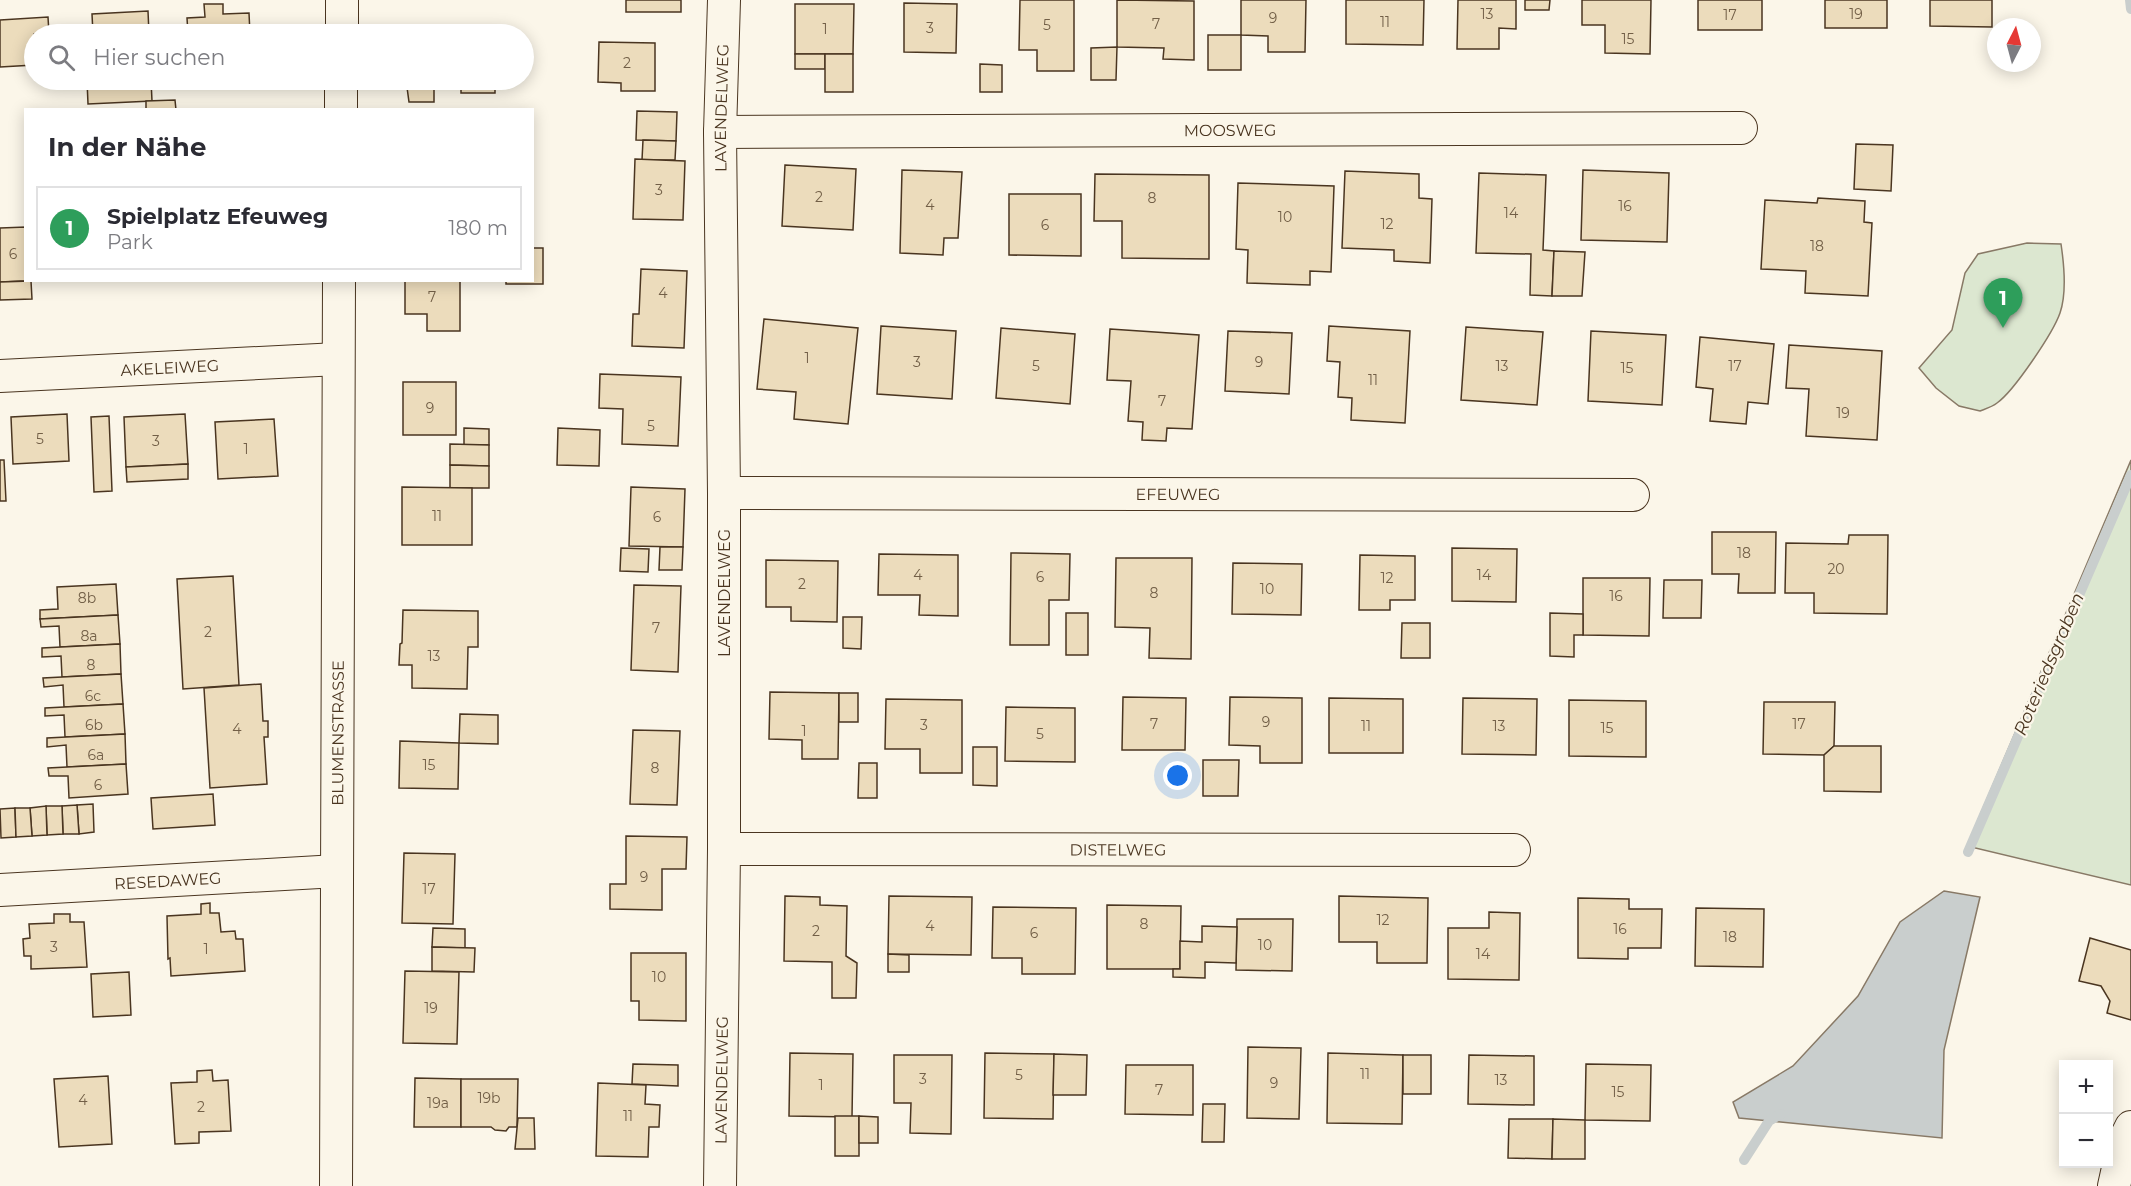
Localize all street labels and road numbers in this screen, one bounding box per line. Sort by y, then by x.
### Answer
street label: LAVENDELWEG [711,44,733,172]
street label: MOOSWEG [1184,121,1276,140]
street label: AKELEIWEG [120,356,220,380]
street label: EFEUWEG [1136,485,1220,504]
street label: LAVENDELWEG [715,529,734,657]
street label: BLUMENSTRASSE [328,660,348,806]
street label: DISTELWEG [1070,840,1166,860]
street label: RESEDAWEG [114,869,222,894]
street label: LAVENDELWEG [711,1016,732,1144]

